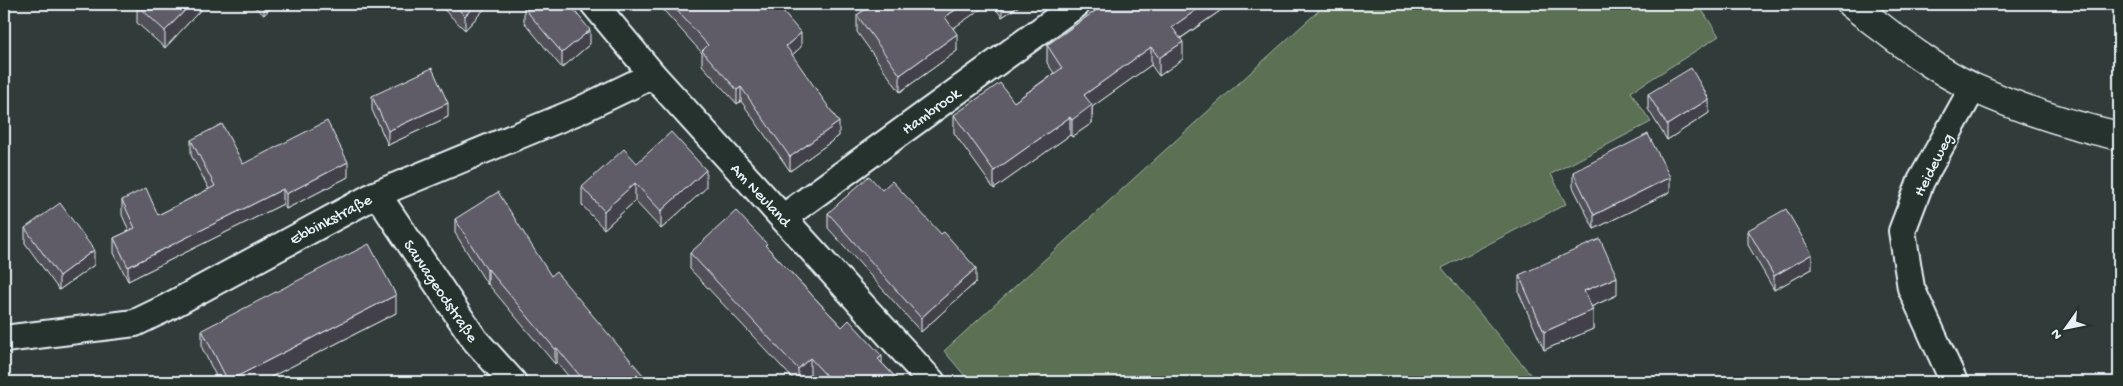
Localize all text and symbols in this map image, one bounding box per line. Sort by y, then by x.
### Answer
street label: Hambrook [899,84,966,140]
street label: Heideweg [1911,131,1959,200]
street label: Am Neuland [725,161,795,233]
street label: Ebbinkstraße [287,191,376,251]
street label: Sauvageodstraße [398,237,481,348]
north arrow [2040,304,2090,354]
text: N [2048,325,2067,342]

